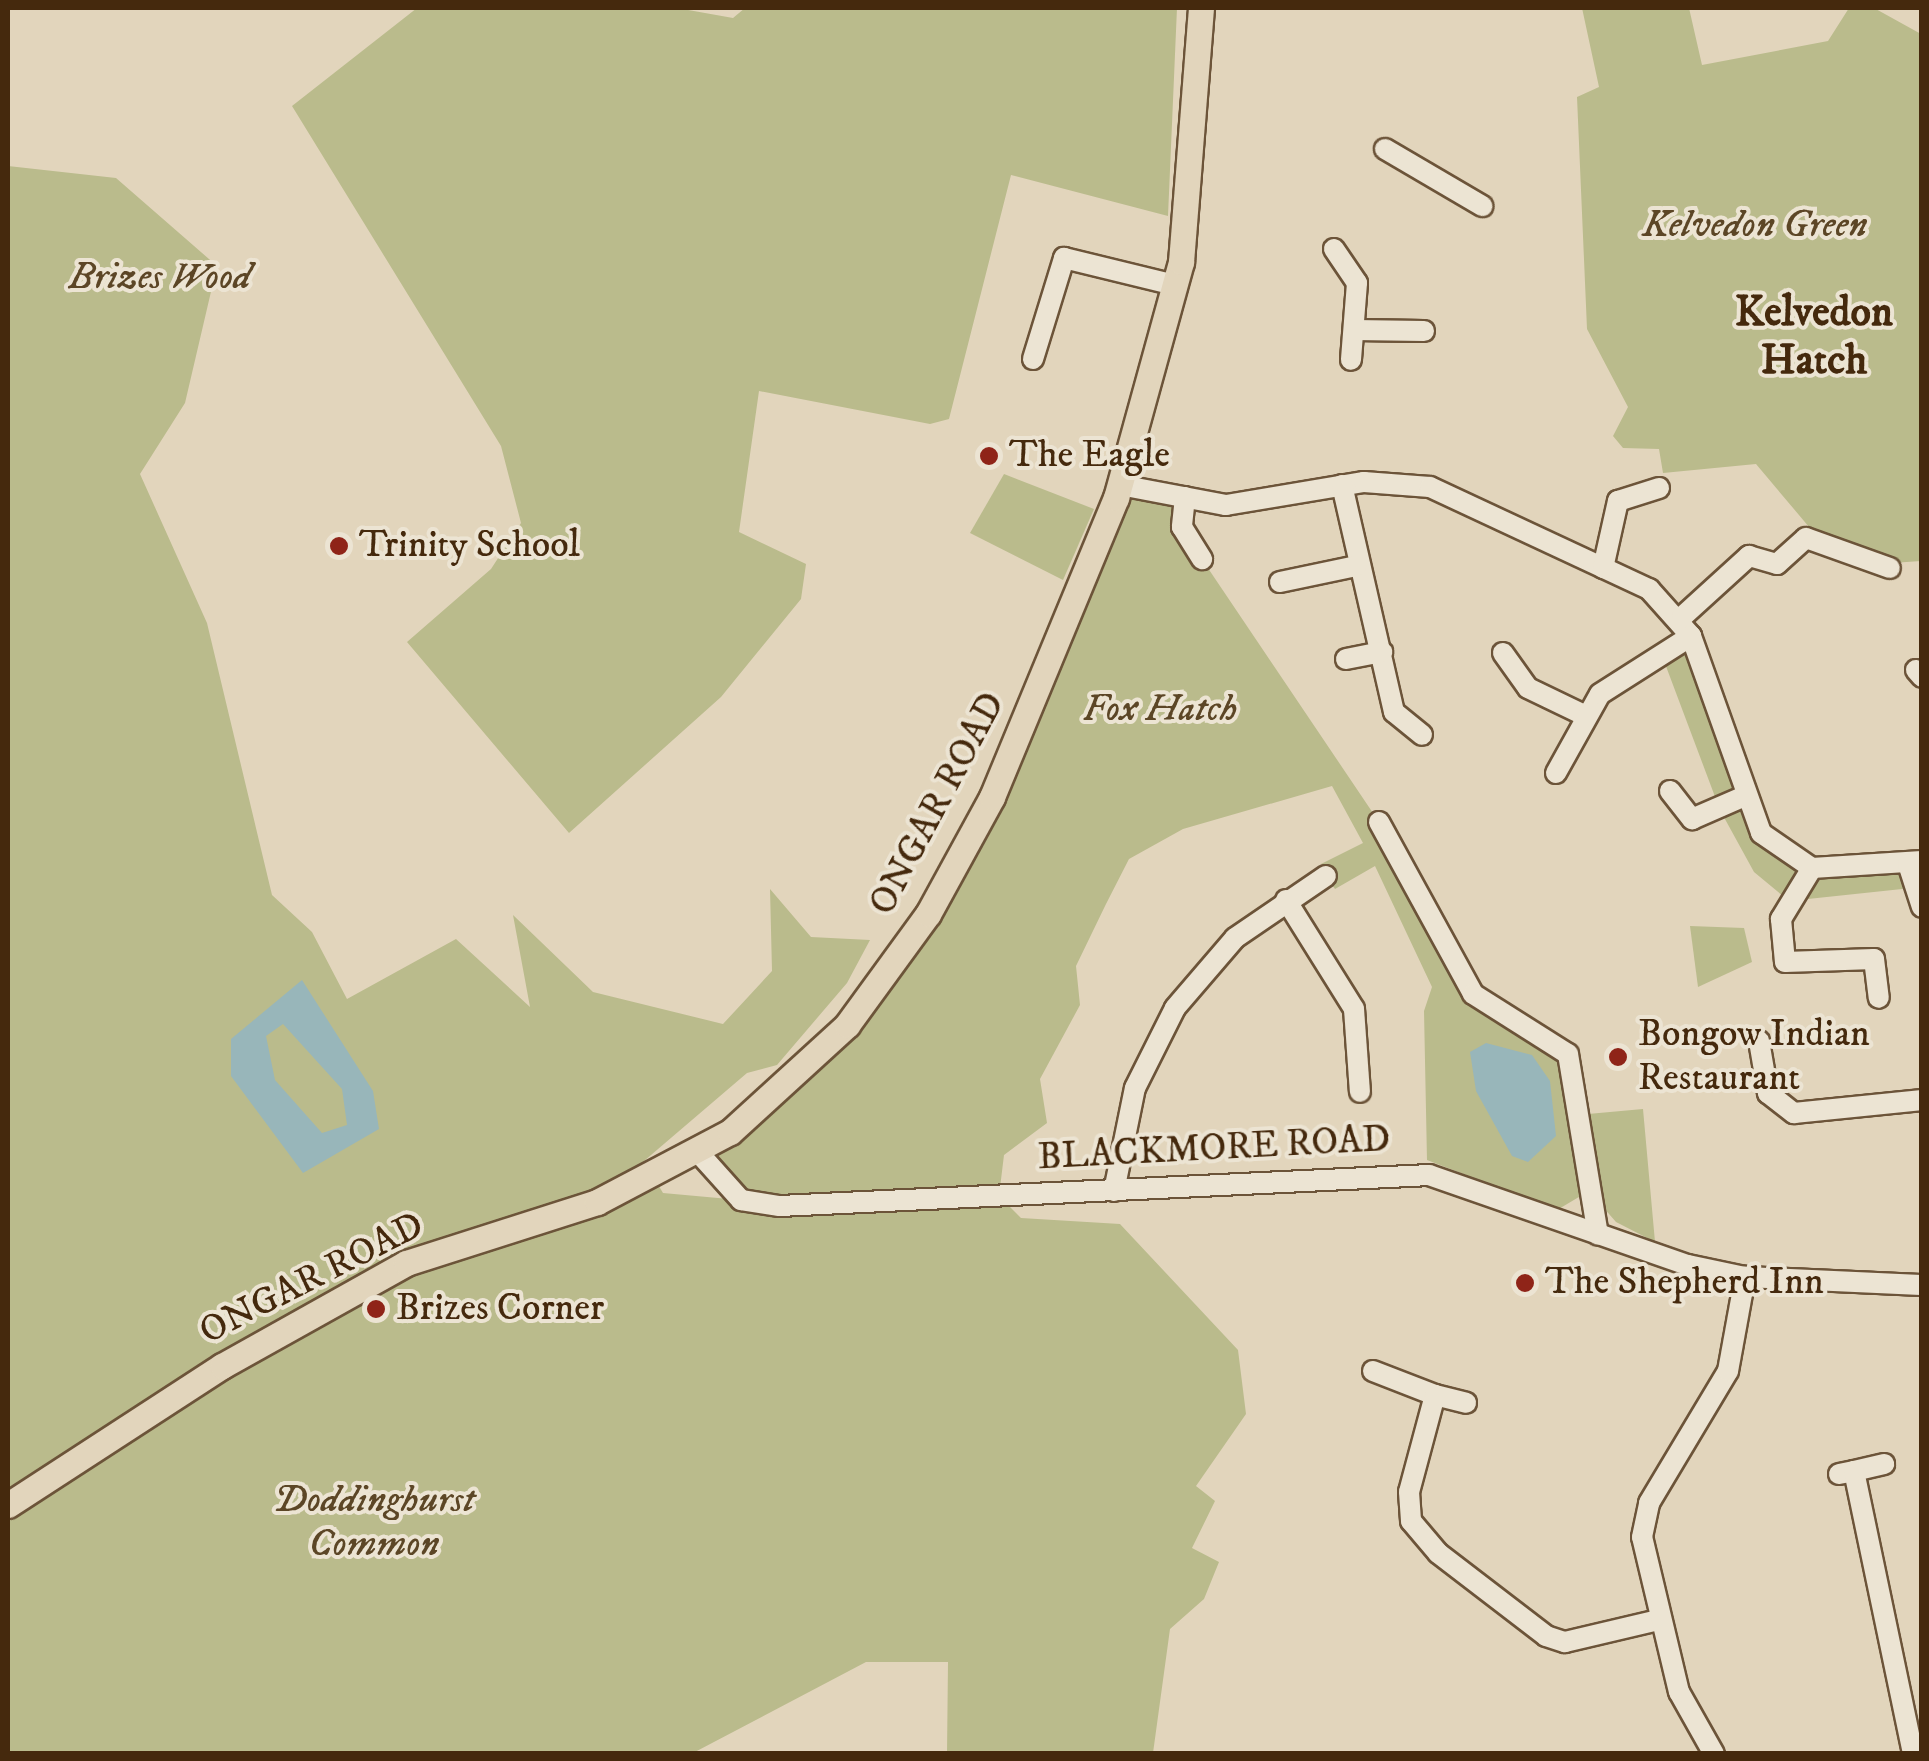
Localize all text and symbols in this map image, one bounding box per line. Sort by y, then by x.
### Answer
park label: Kelvedon Green [1642,203,1868,249]
park label: Brizes Wood [69,255,251,301]
district label: Kelvedon Hatch [1735,288,1893,386]
place label: The Eagle [1009,433,1170,479]
marker: The Eagle [978,445,1000,467]
place label: Trinity School [359,523,580,569]
marker: Trinity School [328,535,350,557]
street label: ONGAR ROAD [860,685,1016,923]
park label: Fox Hatch [1083,687,1237,733]
place label: Bongow Indian Restaurant [1638,1012,1870,1102]
marker: Bongow Indian Restaurant [1607,1046,1629,1068]
street label: BLACKMORE ROAD [1037,1117,1391,1181]
street label: ONGAR ROAD [192,1203,432,1355]
place label: The Shepherd Inn [1545,1260,1824,1306]
marker: The Shepherd Inn [1514,1272,1536,1294]
place label: Brizes Corner [396,1286,604,1332]
marker: Brizes Corner [365,1298,387,1320]
park label: Doddinghurst Common [273,1478,475,1568]

